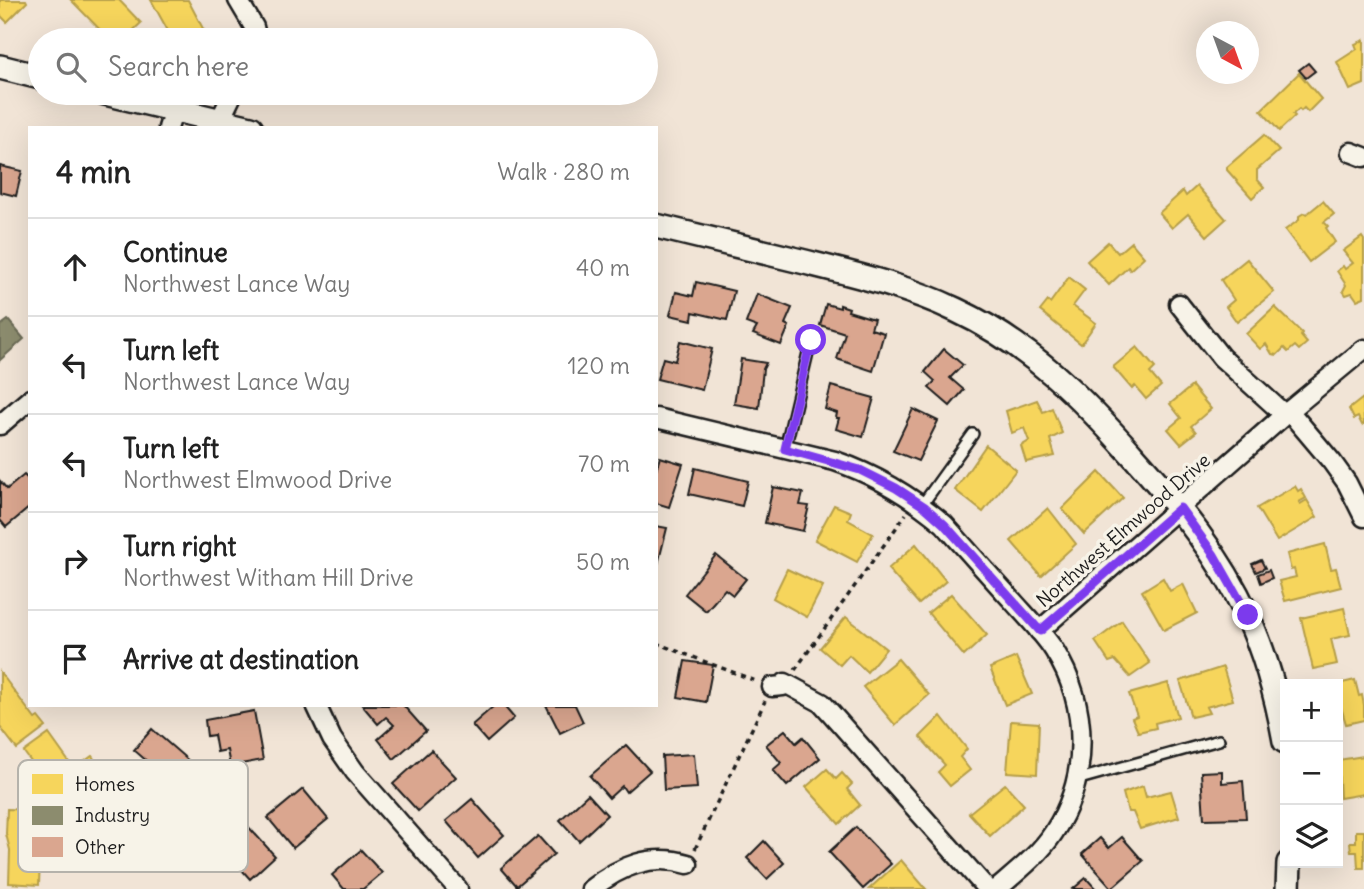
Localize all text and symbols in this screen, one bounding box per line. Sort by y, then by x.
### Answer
north arrow [1196,21,1259,84]
search box [28,28,658,105]
icon: search [52,48,90,86]
text: Search here [108,50,249,83]
text: 4 min [56,153,131,191]
text: Walk · 280 m [497,157,630,186]
text: Continue [123,236,228,269]
icon: ahead [56,248,94,286]
text: 40 m [576,253,630,282]
text: Northwest Lance Way [123,269,350,298]
route start [795,324,826,355]
text: Turn left [123,334,219,367]
icon: left [56,346,94,384]
text: 120 m [567,351,630,380]
text: Northwest Lance Way [123,367,350,396]
text: Turn left [123,432,219,465]
icon: left [56,444,94,482]
street label: Northwest Elmwood Drive [1031,448,1215,612]
text: 70 m [578,449,630,478]
text: Northwest Elmwood Drive [123,465,392,494]
text: Turn right [123,530,236,563]
icon: right [56,542,94,580]
text: 50 m [576,547,630,576]
text: Northwest Witham Hill Drive [123,563,414,592]
route end [1232,599,1263,630]
icon: arrive [56,640,94,678]
text: Arrive at destination [123,643,359,676]
map controls [1280,679,1343,868]
button: + [1280,679,1343,742]
button: − [1280,742,1343,805]
legend [18,760,248,872]
text: Homes [75,772,135,796]
text: Industry [75,803,150,827]
button: layers [1280,805,1343,868]
text: Other [75,835,125,859]

